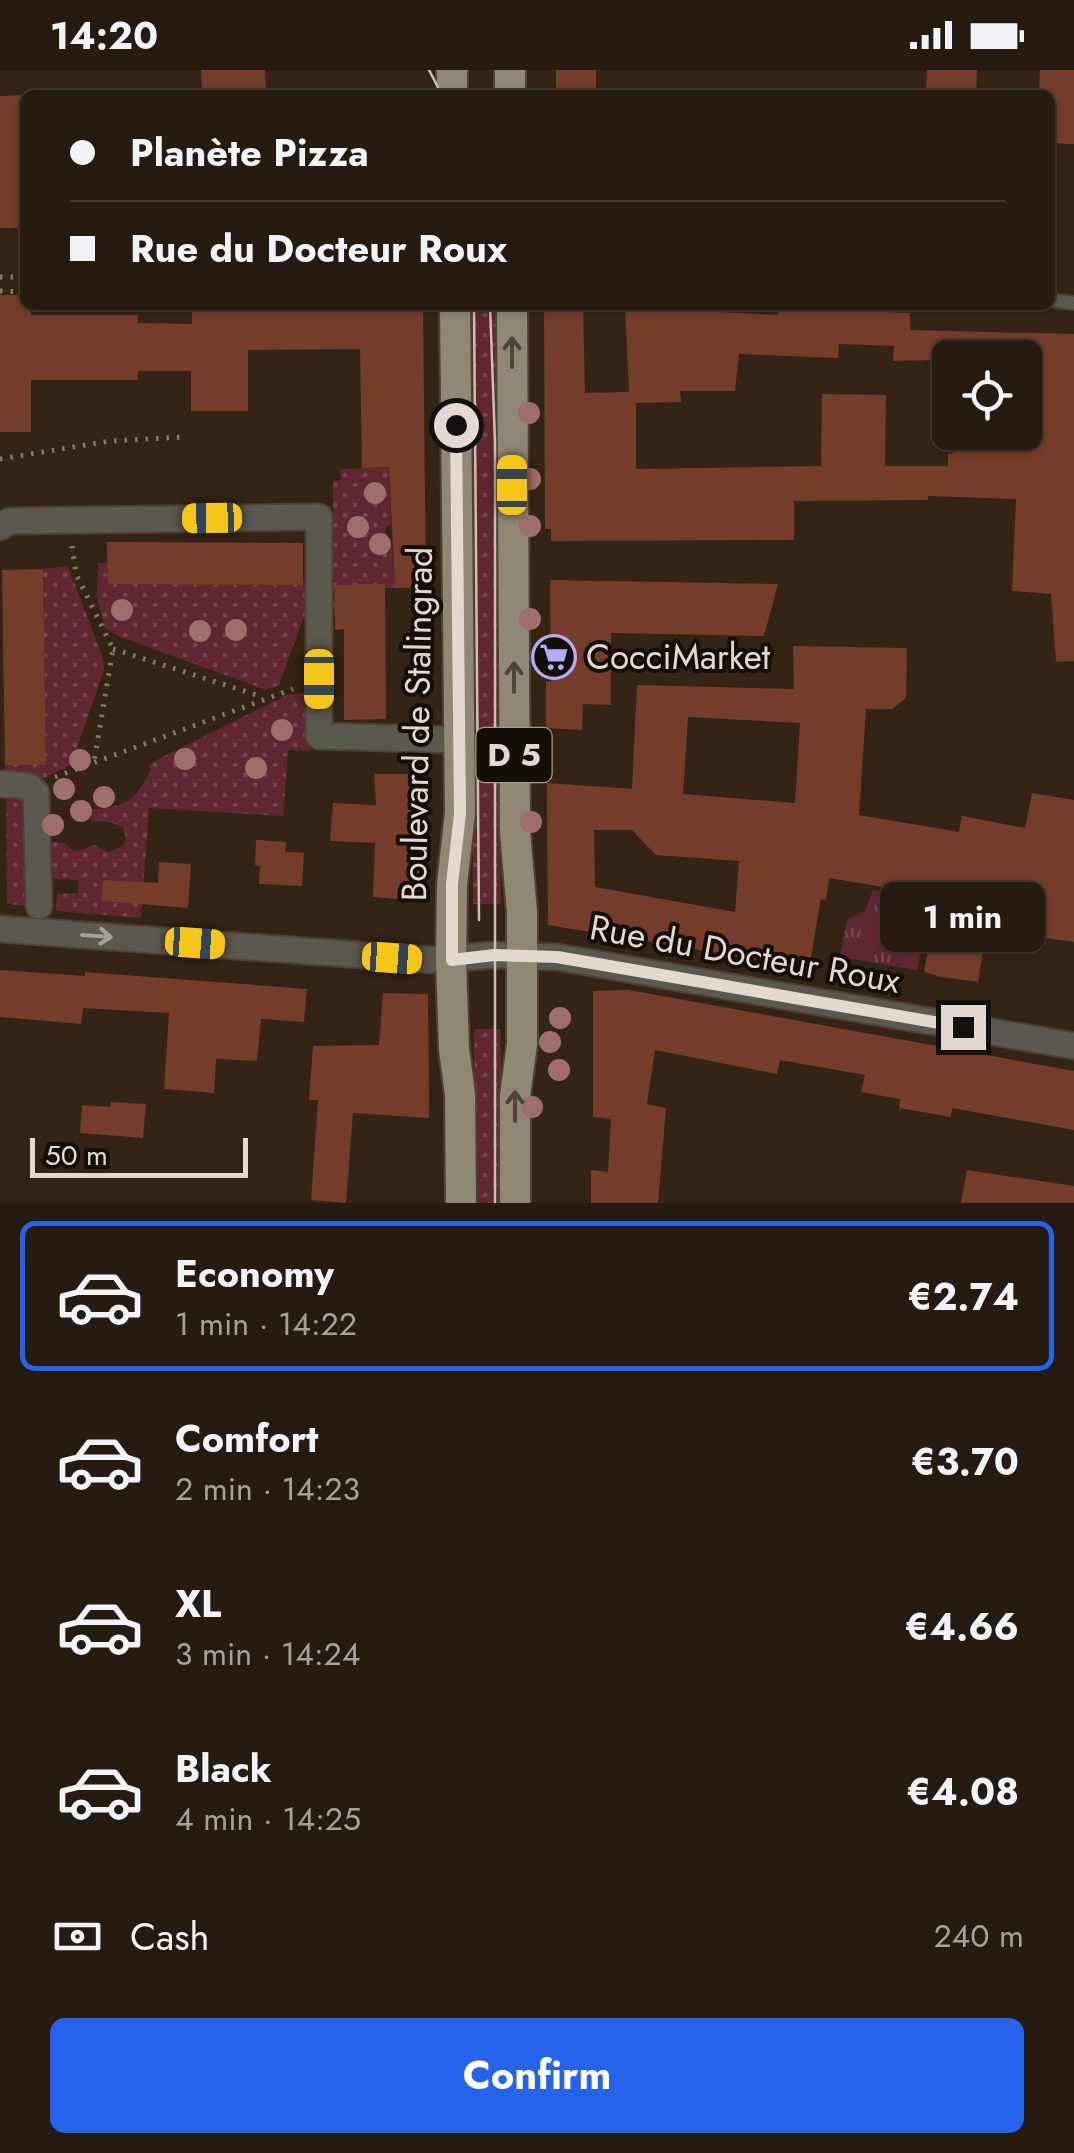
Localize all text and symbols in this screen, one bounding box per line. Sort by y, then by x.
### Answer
text: 14:20 [50,8,158,63]
text: Planète Pizza [130,125,369,180]
text: Rue du Docteur Roux [130,221,507,276]
one-way arrow [502,336,522,368]
map controls [932,340,1042,450]
button: locate [932,340,1042,450]
route start [434,403,479,448]
car [497,455,527,515]
car [182,502,242,534]
street label: Boulevard de Stalingrad [389,546,445,902]
place label: CocciMarket [586,632,771,682]
supermarket icon: CocciMarket [531,634,577,680]
car [304,649,334,709]
one-way arrow [504,661,524,694]
road number: D 5 [476,728,552,782]
callout: 1 min [880,882,1046,952]
text: 1 min [923,894,1002,940]
street label: Rue du Docteur Roux [586,902,904,1006]
car [164,926,226,960]
one-way arrow [81,927,113,946]
car [361,941,423,975]
route end [941,1005,986,1050]
one-way arrow [506,1090,524,1122]
scale bar [30,1133,248,1178]
text: 50 m [45,1135,108,1176]
text: Economy [175,1246,334,1301]
icon: car [55,1251,145,1341]
text: €2.74 [908,1269,1019,1324]
text: 1 min · 14:22 [175,1301,357,1347]
text: Comfort [175,1411,318,1466]
icon: car [55,1416,145,1506]
text: €3.70 [911,1434,1019,1489]
text: 2 min · 14:23 [175,1466,360,1512]
text: XL [175,1576,221,1631]
icon: car [55,1581,145,1671]
text: €4.66 [905,1599,1019,1654]
text: 3 min · 14:24 [175,1631,360,1677]
text: Black [175,1741,272,1796]
icon: car [55,1746,145,1836]
text: €4.08 [906,1764,1019,1819]
text: 4 min · 14:25 [175,1796,361,1842]
icon: cash [50,1909,105,1964]
text: Cash [130,1909,210,1964]
text: 240 m [933,1913,1024,1959]
button: Confirm [50,2018,1024,2133]

